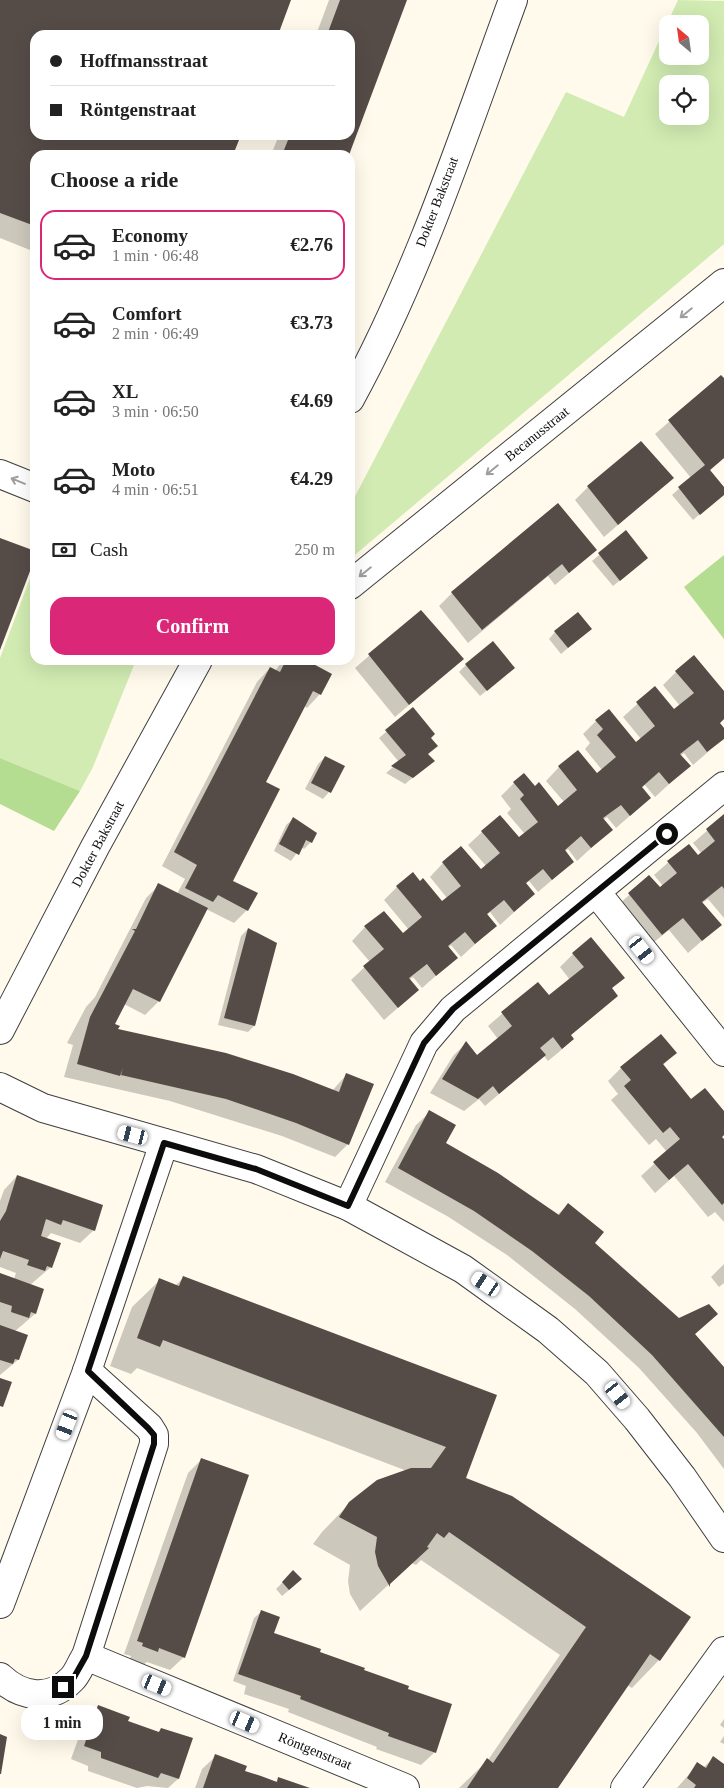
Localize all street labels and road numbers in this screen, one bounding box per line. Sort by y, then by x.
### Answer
street label: Dokter Bakstraat [413,155,461,249]
street label: Becanusstraat [502,404,572,464]
street label: Dokter Bakstraat [69,798,127,890]
street label: Röntgenstraat [276,1729,354,1773]

